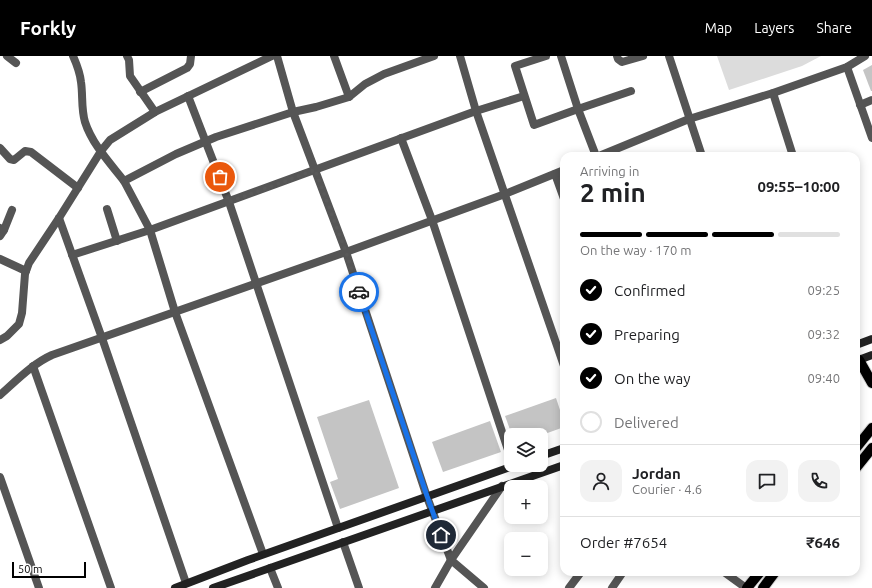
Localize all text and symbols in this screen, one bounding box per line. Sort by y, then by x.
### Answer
text: Forkly [20,17,76,39]
text: Map [705,20,732,36]
text: Layers [754,20,794,36]
text: Share [816,20,852,36]
pin [203,160,237,194]
text: Arriving in [580,164,639,178]
icon: bag [209,166,231,188]
text: 2 min [580,178,646,207]
text: 09:55–10:00 [757,178,840,195]
text: On the way · 170 m [580,243,692,257]
courier [339,272,379,312]
icon: check [580,279,602,301]
icon: car [348,281,370,303]
text: Confirmed [614,282,686,299]
text: 09:25 [807,283,840,297]
icon: check [580,323,602,345]
text: Preparing [614,326,680,343]
text: 09:32 [807,327,840,341]
icon: check [580,367,602,389]
text: On the way [614,370,690,387]
text: 09:40 [807,371,840,385]
text: Delivered [614,414,679,431]
map controls [504,428,548,576]
button: layers [504,428,548,472]
button: person [580,460,622,502]
button: chat [746,460,788,502]
button: phone [798,460,840,502]
text: Jordan [632,465,681,482]
button: + [504,480,548,524]
text: Courier · 4.6 [632,482,702,496]
pin [424,518,458,552]
icon: home [430,524,452,546]
button: − [504,532,548,576]
text: Order #7654 [580,534,667,551]
text: ₹646 [806,534,840,551]
scale bar [12,560,86,579]
text: 50 m [18,563,42,575]

